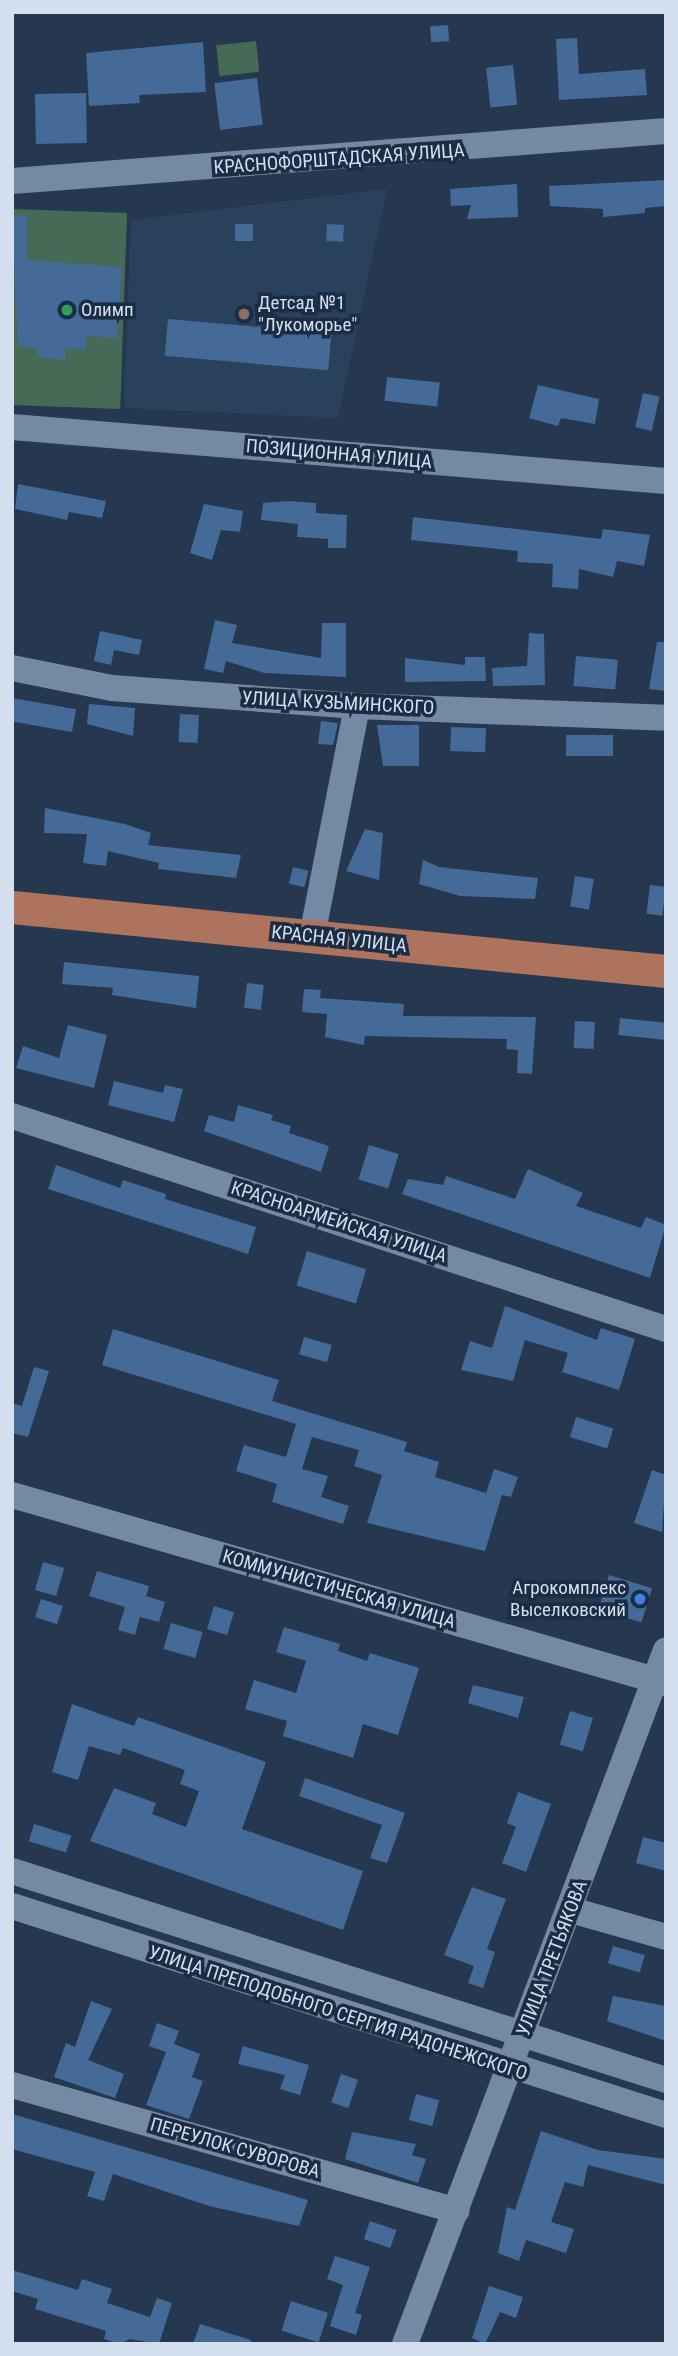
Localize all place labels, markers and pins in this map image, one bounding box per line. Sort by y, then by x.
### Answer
place label: Детсад №1 "Лукоморье" [258,292,357,336]
place label: Олимп [81,299,134,321]
marker: Олимп [59,302,75,318]
marker: Детсад №1 "Лукоморье" [236,306,252,322]
place label: Агрокомплекс Выселковский [510,1577,626,1621]
marker: Агрокомплекс Выселковский [632,1591,648,1607]

